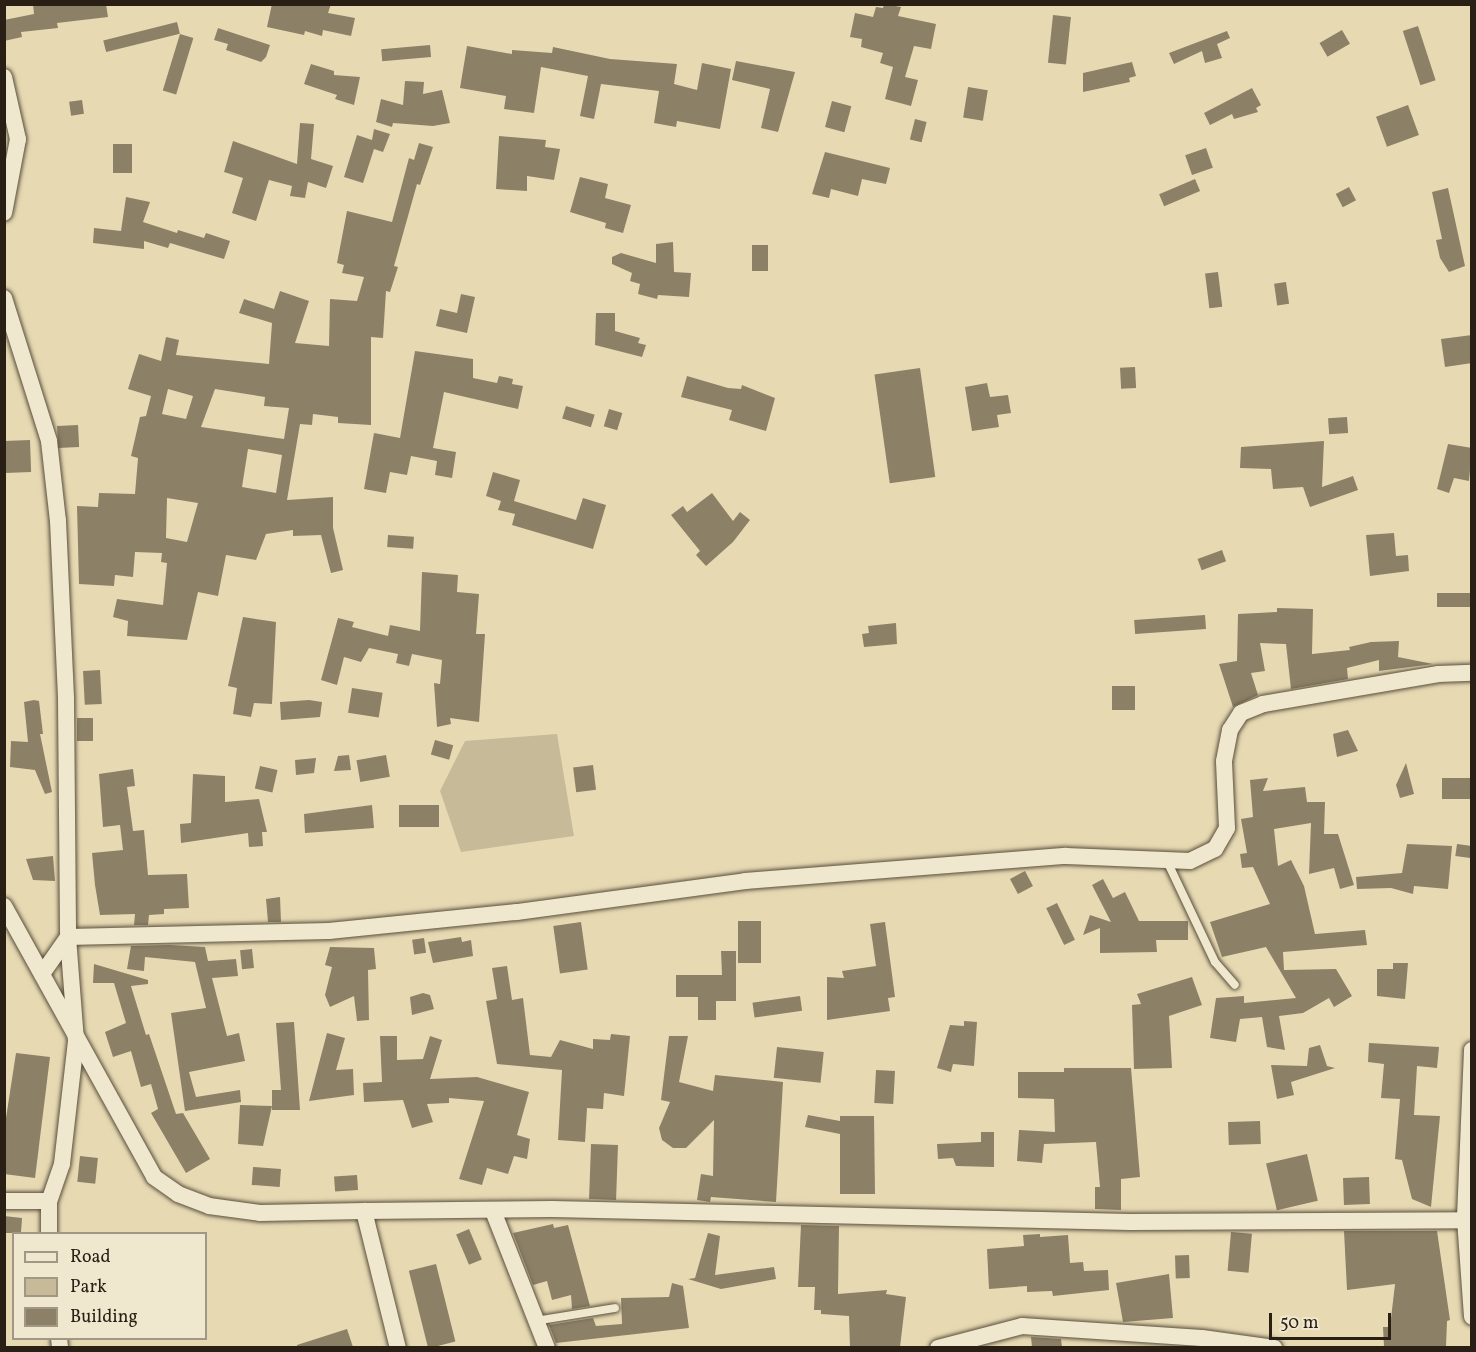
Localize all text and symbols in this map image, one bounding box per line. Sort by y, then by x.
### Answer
legend [12,1232,207,1340]
text: Road [70,1245,111,1270]
text: Park [70,1275,107,1300]
scale bar [1272,1301,1394,1339]
text: Building [70,1305,138,1330]
text: 50 m [1280,1311,1319,1336]

